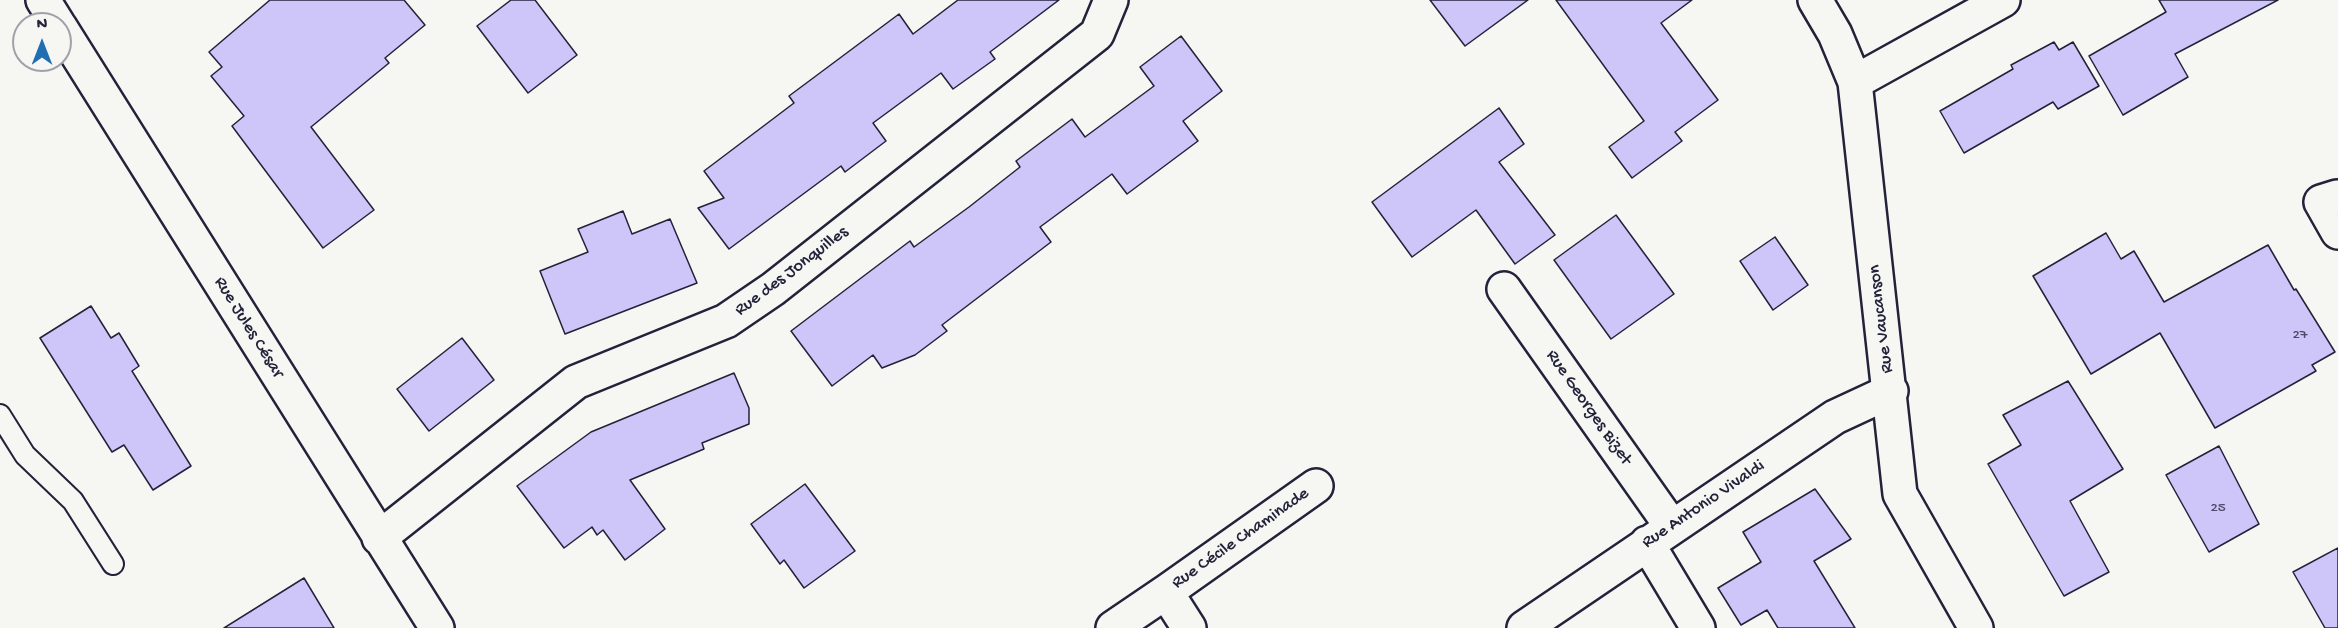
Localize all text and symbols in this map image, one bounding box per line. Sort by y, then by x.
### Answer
north arrow [12,12,72,72]
text: N [37,16,47,35]
street label: Rue des Jonquilles [731,222,853,322]
street label: Rue Vaucanson [1865,264,1899,374]
street label: Rue Jules César [208,273,288,383]
house number: 27 [2292,327,2308,345]
street label: Rue Georges Bizet [1540,346,1636,470]
street label: Rue Antonio Vivaldi [1638,456,1770,554]
street label: Rue Cécile Chaminade [1168,484,1314,594]
house number: 25 [2210,500,2226,518]

